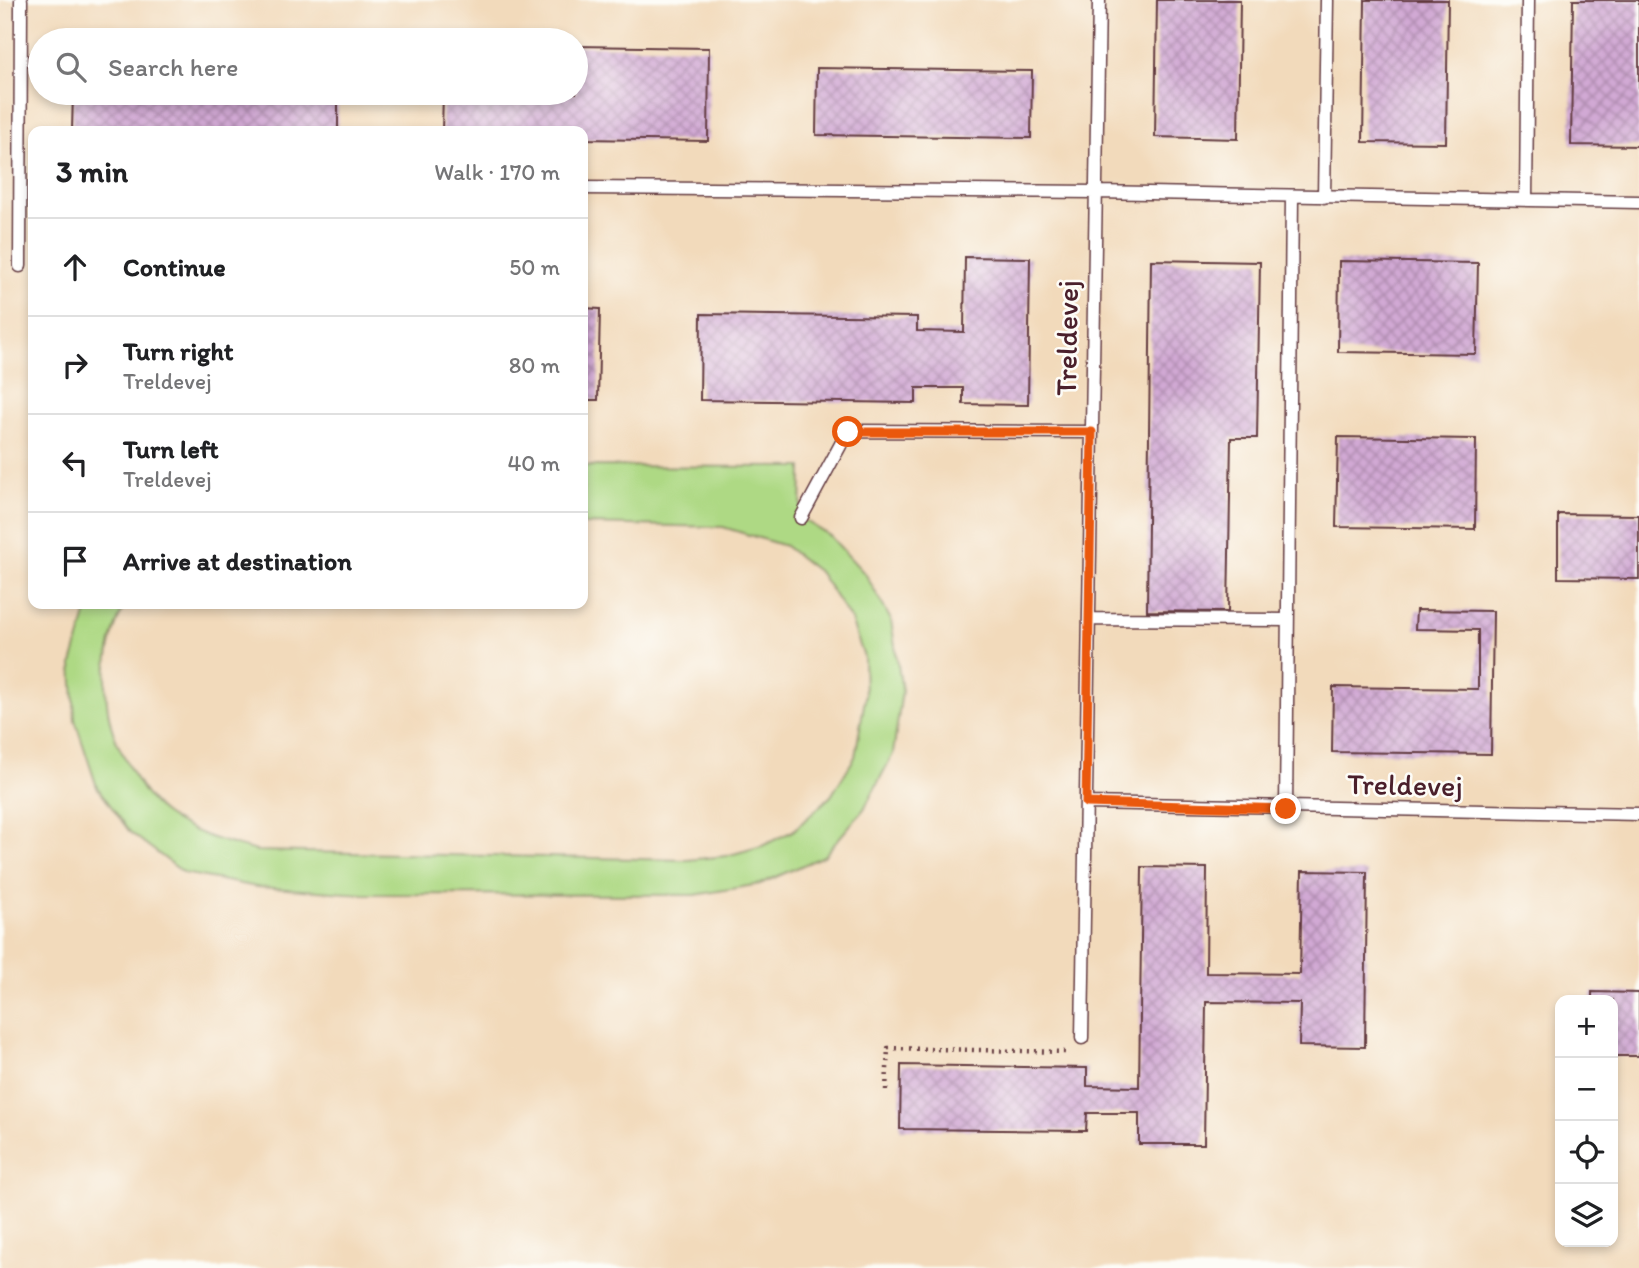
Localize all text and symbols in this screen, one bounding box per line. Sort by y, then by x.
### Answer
search box [28,28,588,105]
icon: search [52,48,90,86]
text: Search here [108,51,238,83]
text: 3 min [56,153,128,190]
text: Walk · 170 m [434,158,560,186]
icon: ahead [56,248,94,286]
text: Continue [123,251,226,283]
text: 50 m [509,253,560,281]
street label: Treldevej [1047,280,1086,396]
text: Turn right [123,335,234,367]
icon: right [56,346,94,384]
text: 80 m [509,351,560,379]
text: Treldevej [123,367,212,395]
route start [832,416,863,447]
text: Turn left [123,433,219,465]
icon: left [56,444,94,482]
text: 40 m [507,449,560,477]
text: Treldevej [123,465,212,493]
icon: arrive [56,542,94,580]
text: Arrive at destination [123,545,352,577]
street label: Treldevej [1347,765,1463,804]
route end [1270,793,1301,824]
map controls [1555,995,1618,1247]
button: + [1555,995,1618,1058]
button: − [1555,1058,1618,1121]
button: locate [1555,1121,1618,1184]
button: layers [1555,1184,1618,1247]

